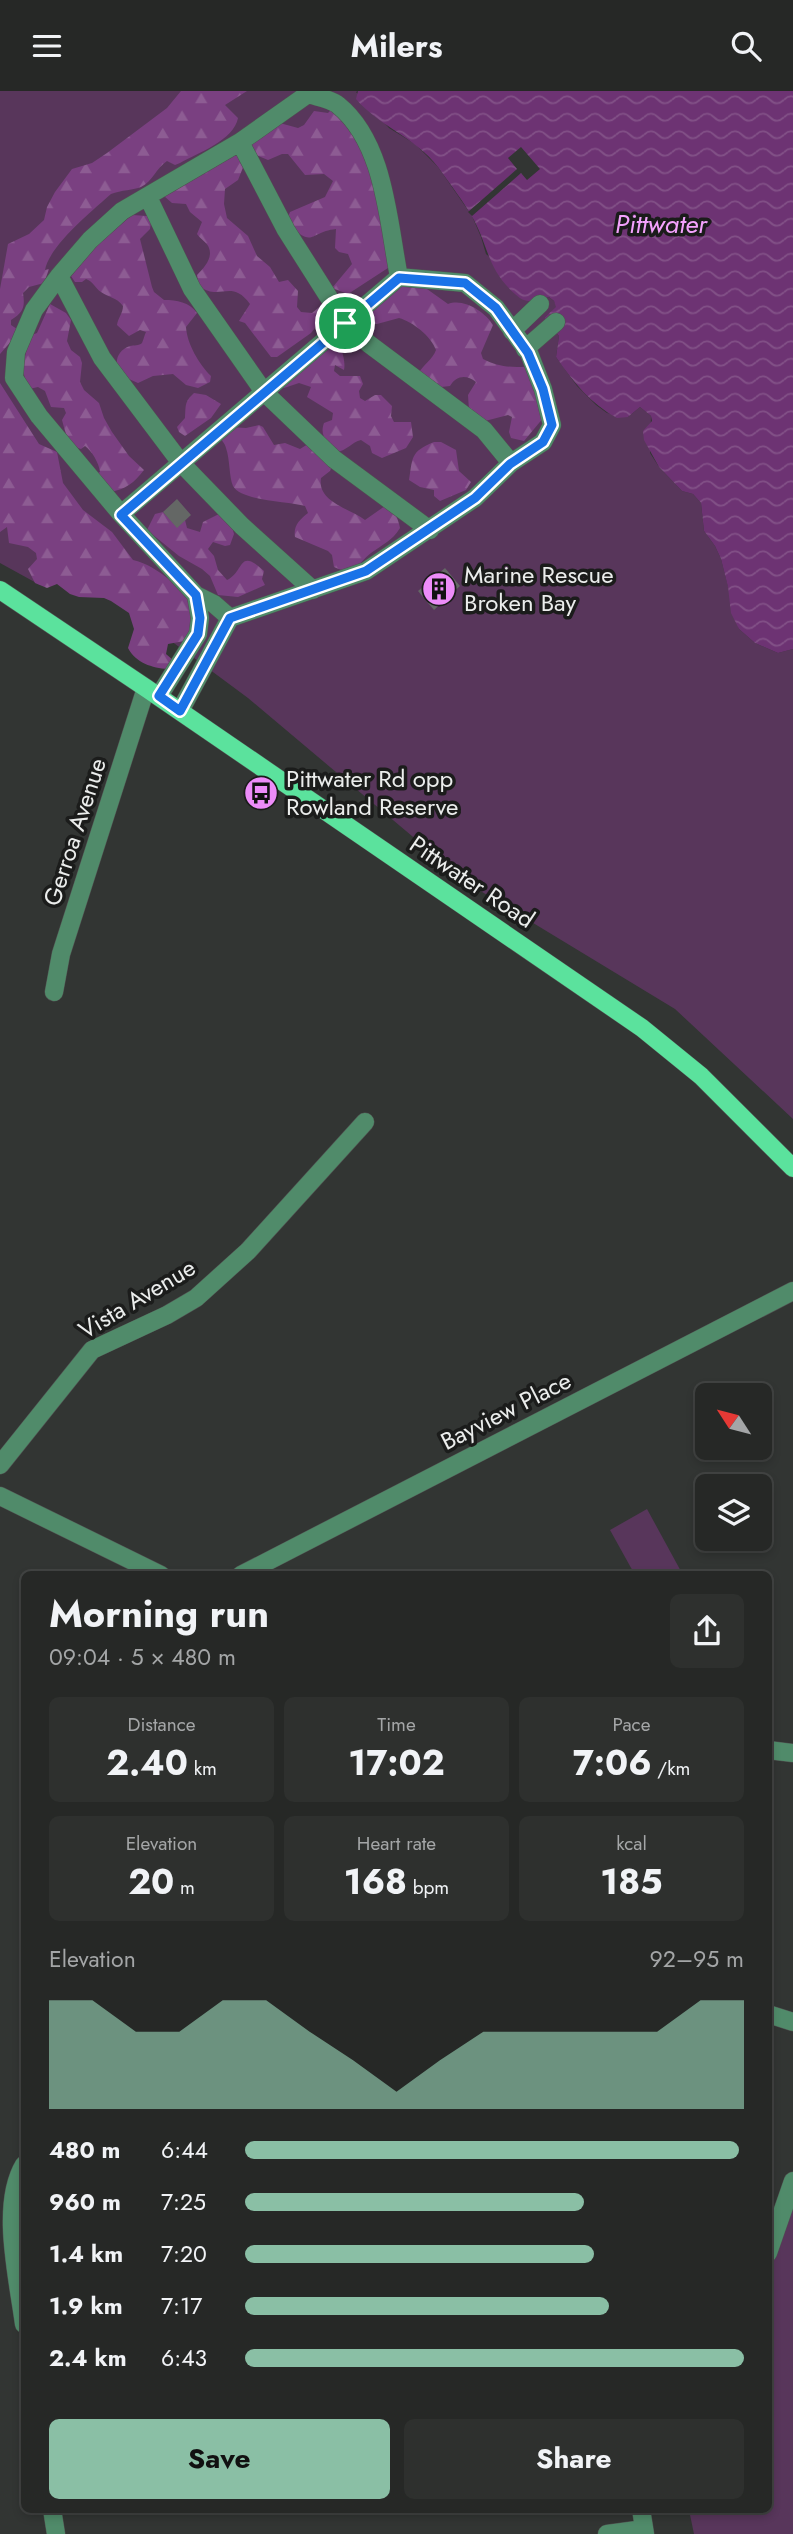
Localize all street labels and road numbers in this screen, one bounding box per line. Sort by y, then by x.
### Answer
street label: Gerroa Avenue [34,753,115,910]
street label: Pittwater Road [403,827,542,936]
street label: Vista Avenue [72,1250,202,1347]
street label: Bayview Place [434,1363,577,1458]

